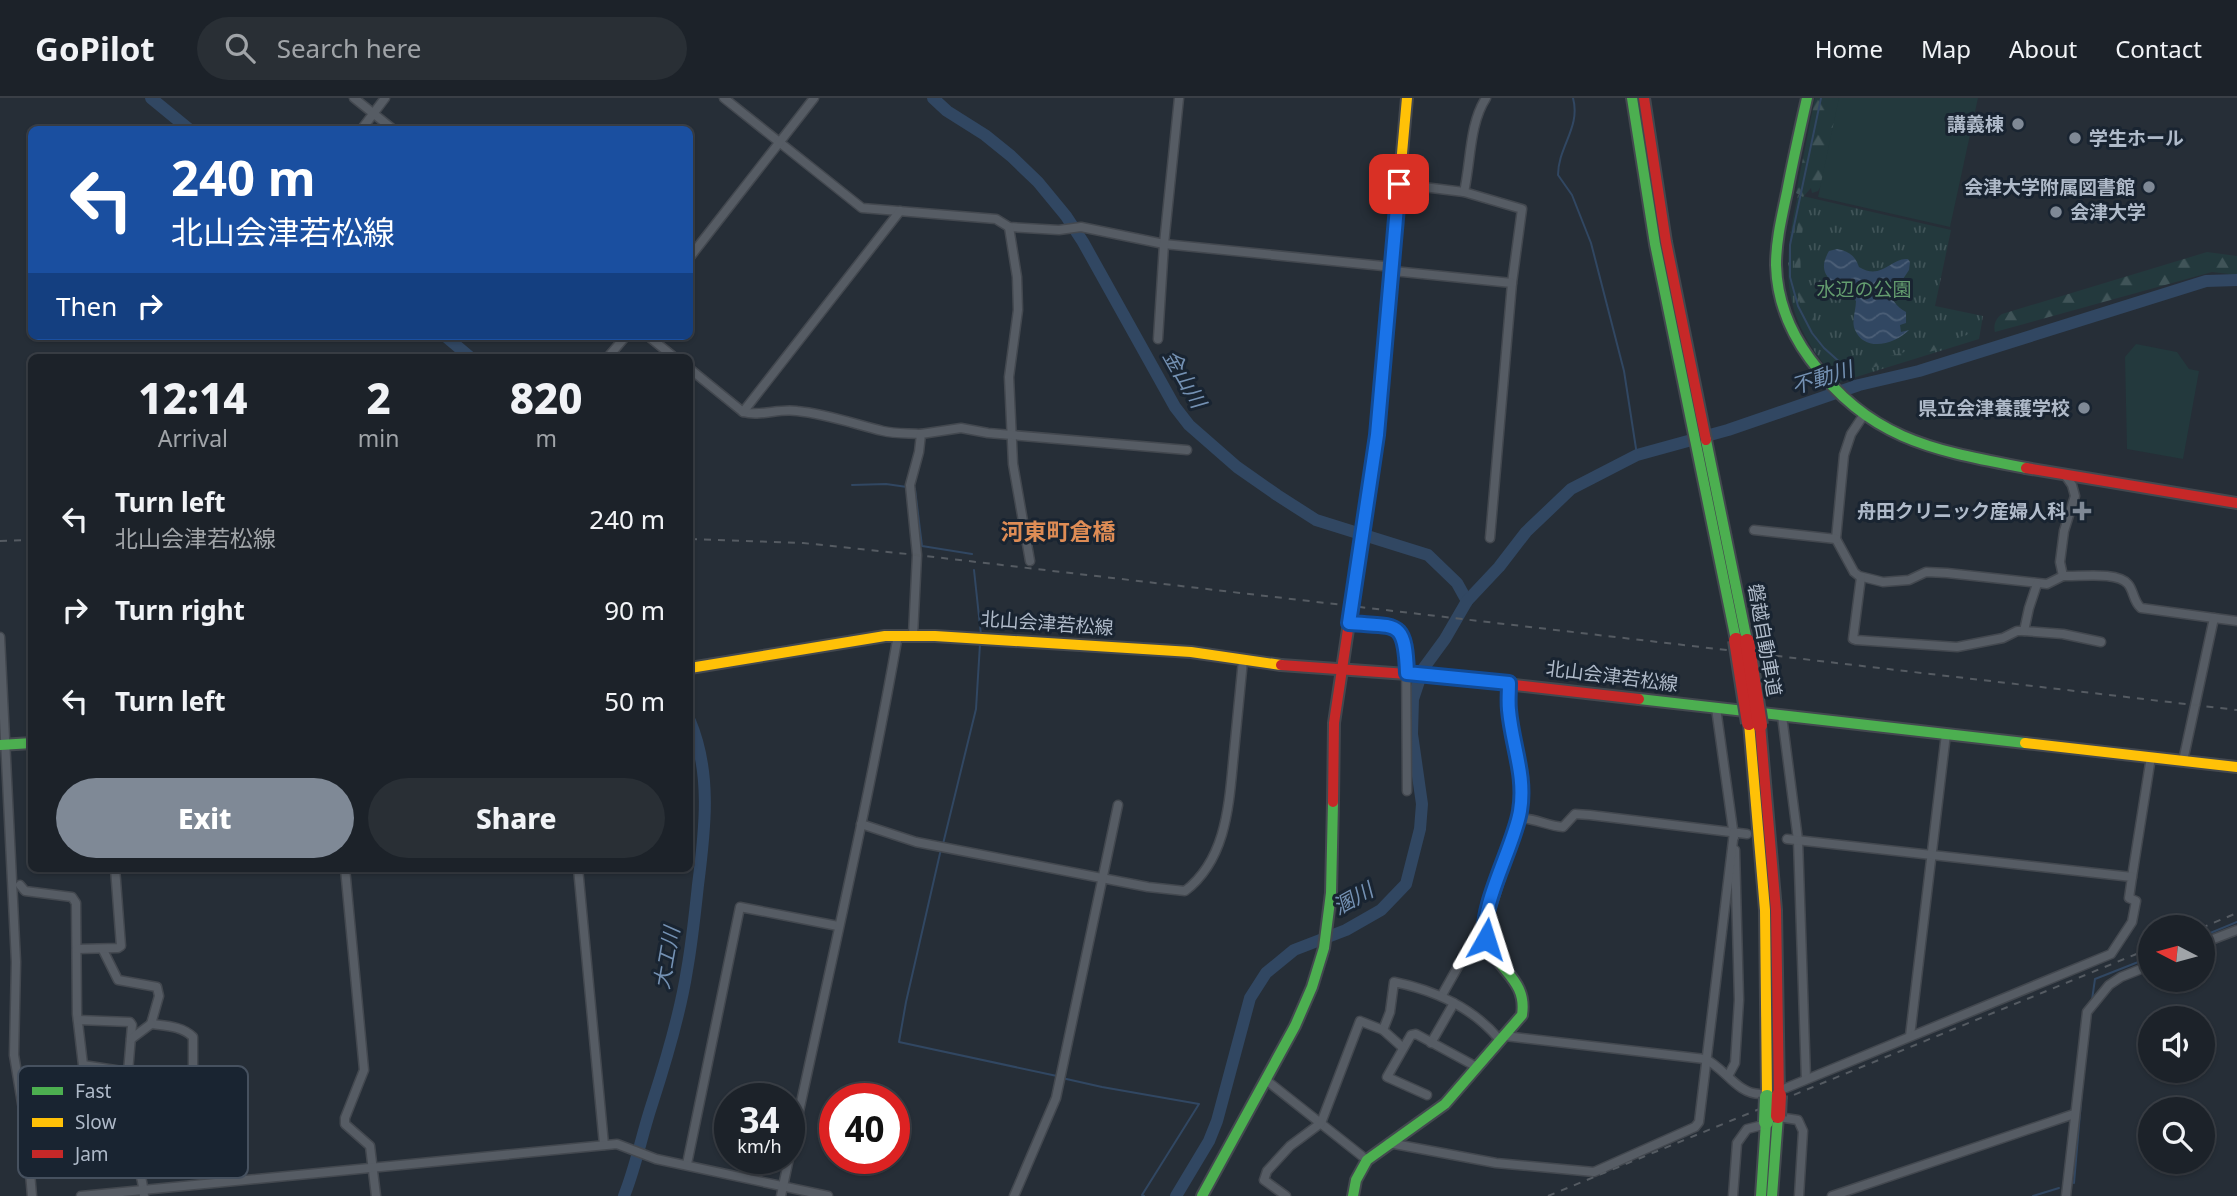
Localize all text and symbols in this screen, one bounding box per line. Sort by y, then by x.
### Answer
search box [197,17,687,80]
text: GoPilot [35,26,155,71]
icon: search [221,29,259,67]
text: Search here [277,30,421,66]
text: Home [1815,32,1883,65]
text: Map [1921,32,1971,65]
text: About [2009,32,2077,65]
text: Contact [2115,32,2202,65]
place label: 講義棟 [1947,111,2004,137]
marker: 講義棟 [2010,116,2026,132]
place label: 学生ホール [2089,125,2184,151]
marker: 学生ホール [2067,130,2083,146]
text: 240 m [171,144,316,210]
icon: left [56,154,147,245]
pin [1369,154,1429,214]
icon: arrive [1380,165,1418,203]
place label: 会津大学附属図書館 [1964,174,2135,200]
marker: 会津大学附属図書館 [2141,179,2157,195]
place label: 会津大学 [2070,199,2146,225]
marker: 会津大学 [2048,204,2064,220]
text: 北山会津若松線 [171,210,395,253]
park label: 水辺の公園 [1816,276,1912,302]
icon: right [131,287,169,325]
text: Then [56,288,117,324]
water label: 金山川 [1157,344,1214,415]
water label: 不動川 [1787,354,1858,400]
text: 12:14 [138,369,247,426]
text: 2 [366,369,391,426]
text: 820 [510,369,583,426]
place label: 県立会津養護学校 [1918,395,2070,421]
marker: 県立会津養護学校 [2076,400,2092,416]
text: Arrival [158,422,228,454]
text: min [358,422,399,454]
text: m [535,422,557,454]
text: Turn left [115,484,226,520]
place label: 舟田クリニック産婦人科 [1857,498,2066,524]
icon: left [56,500,94,538]
text: 240 m [589,501,665,537]
marker: 舟田クリニック産婦人科 [2072,501,2092,521]
district label: 河東町倉橋 [1001,515,1116,547]
text: 北山会津若松線 [115,522,276,554]
street label: 磐越自動車道 [1742,582,1788,698]
icon: right [56,591,94,629]
text: Turn right [115,592,245,628]
text: 90 m [604,592,665,628]
street label: 北山会津若松線 [980,605,1114,641]
street label: 北山会津若松線 [1544,655,1680,697]
icon: left [56,682,94,720]
text: Turn left [115,683,226,719]
text: 50 m [604,683,665,719]
button: Exit [56,778,354,858]
button: Share [368,778,665,858]
water label: 溷川 [1327,875,1379,921]
position arrow [1449,902,1523,976]
north arrow [2138,915,2216,992]
map controls [2138,915,2215,1174]
water label: 大工川 [647,922,686,991]
button: sound [2138,1006,2215,1083]
legend [18,1066,248,1178]
text: Fast [75,1078,112,1104]
speed limit sign: 40 [819,1083,910,1174]
text: 34 [739,1096,780,1143]
button: search [2138,1097,2215,1174]
text: Slow [75,1109,116,1135]
text: km/h [737,1134,782,1158]
text: Jam [73,1141,109,1167]

